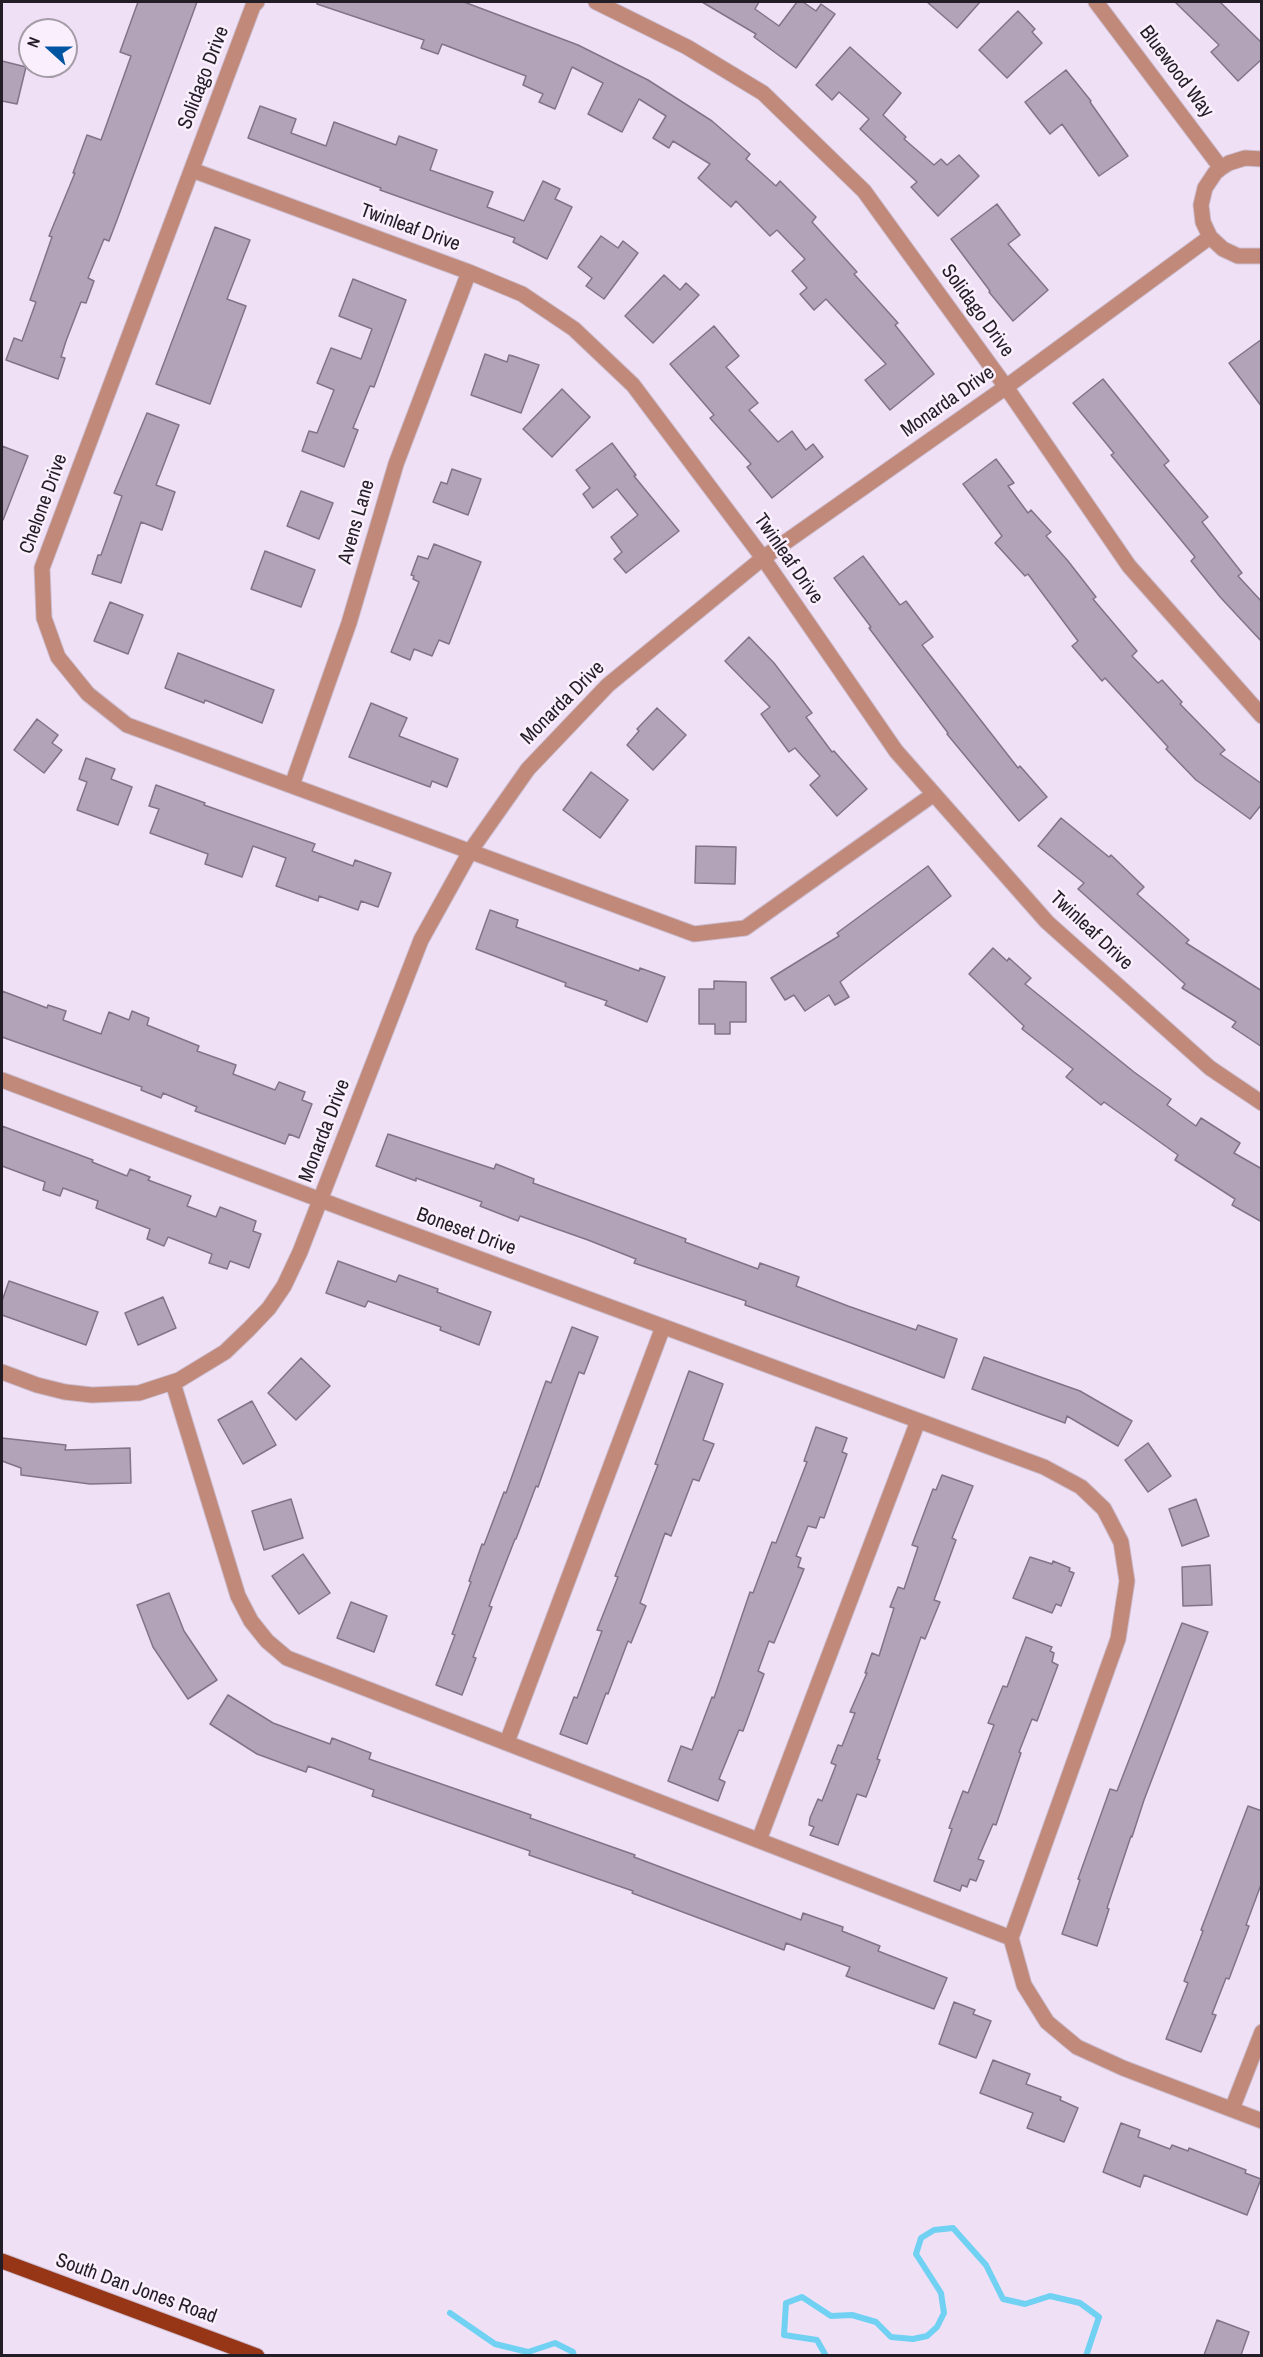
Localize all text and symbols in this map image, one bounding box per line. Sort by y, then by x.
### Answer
north arrow [18,18,78,78]
street label: Bluewood Way [1134,21,1218,123]
street label: Solidago Drive [173,23,235,133]
text: N [21,34,45,51]
street label: Twinleaf Drive [357,199,463,257]
street label: Solidago Drive [935,260,1019,362]
street label: Monarda Drive [897,361,999,443]
street label: Chelone Drive [15,451,73,557]
street label: Avens Lane [334,477,380,567]
street label: Twinleaf Drive [748,509,828,609]
street label: Monarda Drive [516,656,610,750]
street label: Twinleaf Drive [1044,886,1138,976]
street label: Monarda Drive [294,1076,356,1186]
street label: Boneset Drive [413,1203,519,1261]
street label: South Dan Jones Road [52,2249,220,2329]

